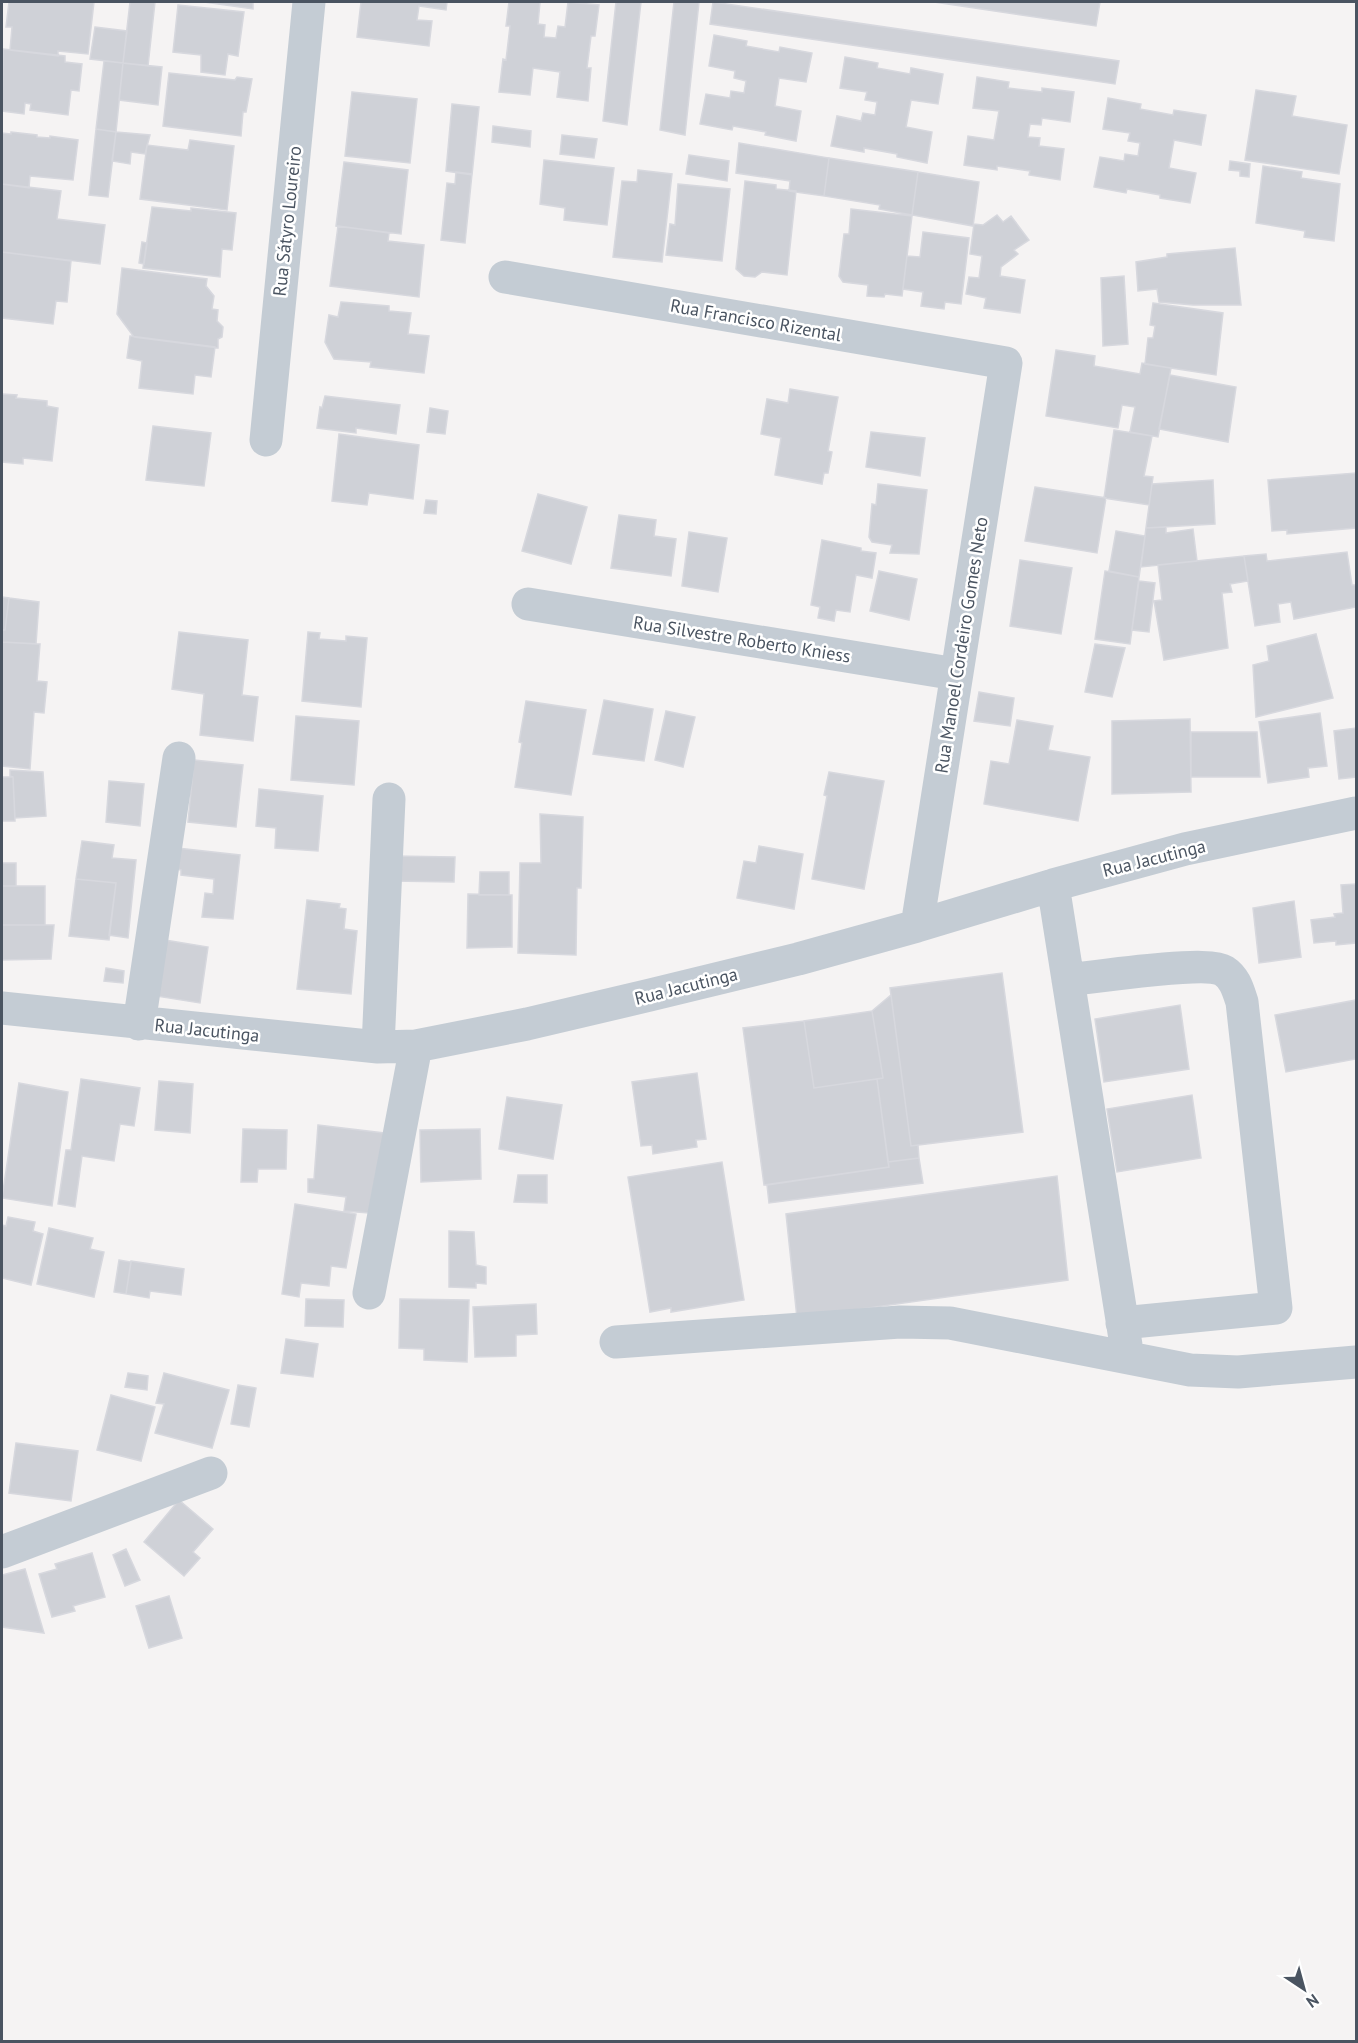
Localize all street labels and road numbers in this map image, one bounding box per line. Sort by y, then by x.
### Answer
street label: Rua Sátyro Loureiro [268,145,306,297]
street label: Rua Francisco Rizental [669,294,844,347]
street label: Rua Manoel Cordeiro Gomes Neto [929,515,993,775]
street label: Rua Silvestre Roberto Kniess [632,610,852,668]
street label: Rua Jacutinga [1100,834,1208,882]
street label: Rua Jacutinga [632,962,740,1010]
street label: Rua Jacutinga [153,1013,261,1047]

